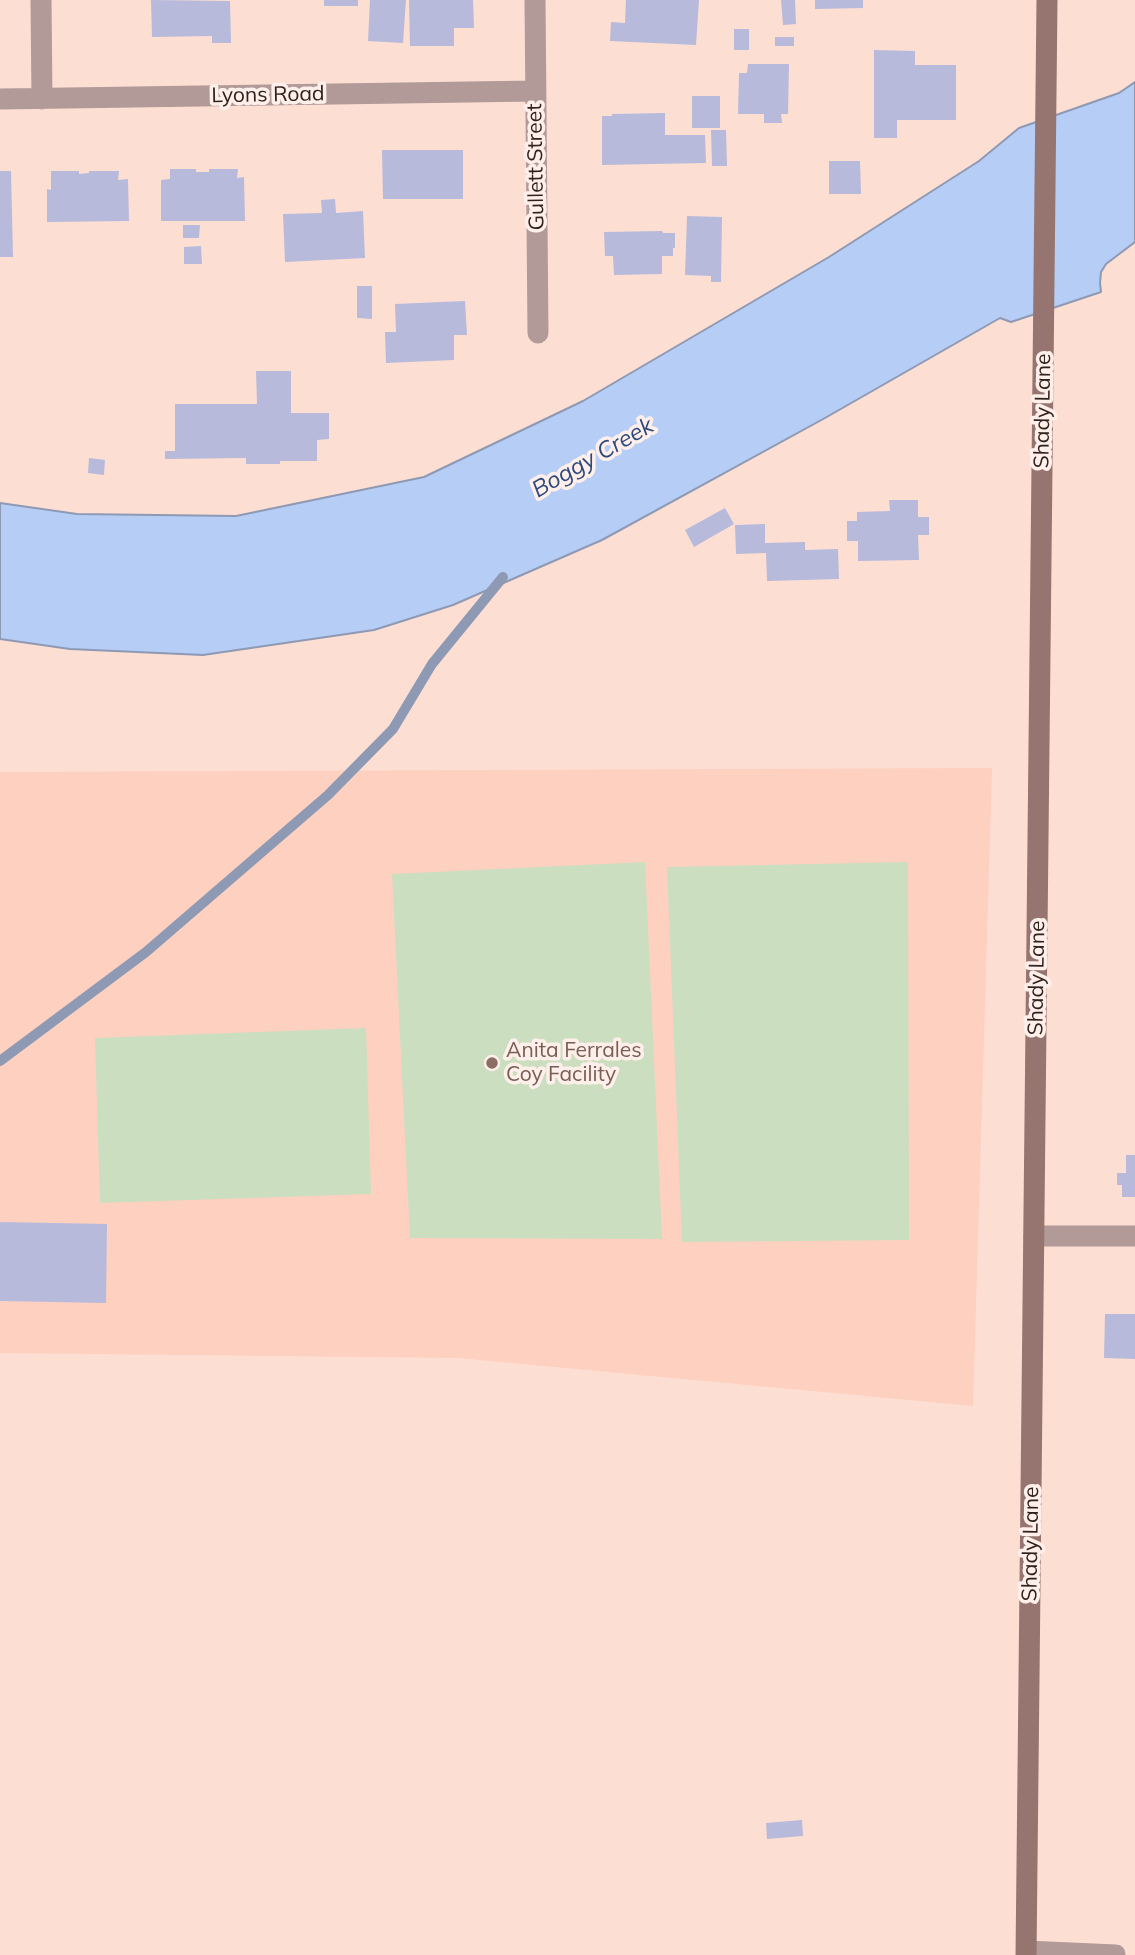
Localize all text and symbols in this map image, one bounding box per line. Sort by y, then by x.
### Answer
street label: Lyons Road [211,81,325,109]
street label: Gullett Street [522,103,550,231]
street label: Shady Lane [1029,353,1057,469]
water label: Boggy Creek [527,412,659,504]
street label: Shady Lane [1023,920,1051,1036]
place label: Anita Ferrales Coy Facility [506,1038,642,1088]
marker: Anita Ferrales Coy Facility [484,1055,500,1071]
street label: Shady Lane [1017,1486,1045,1602]

